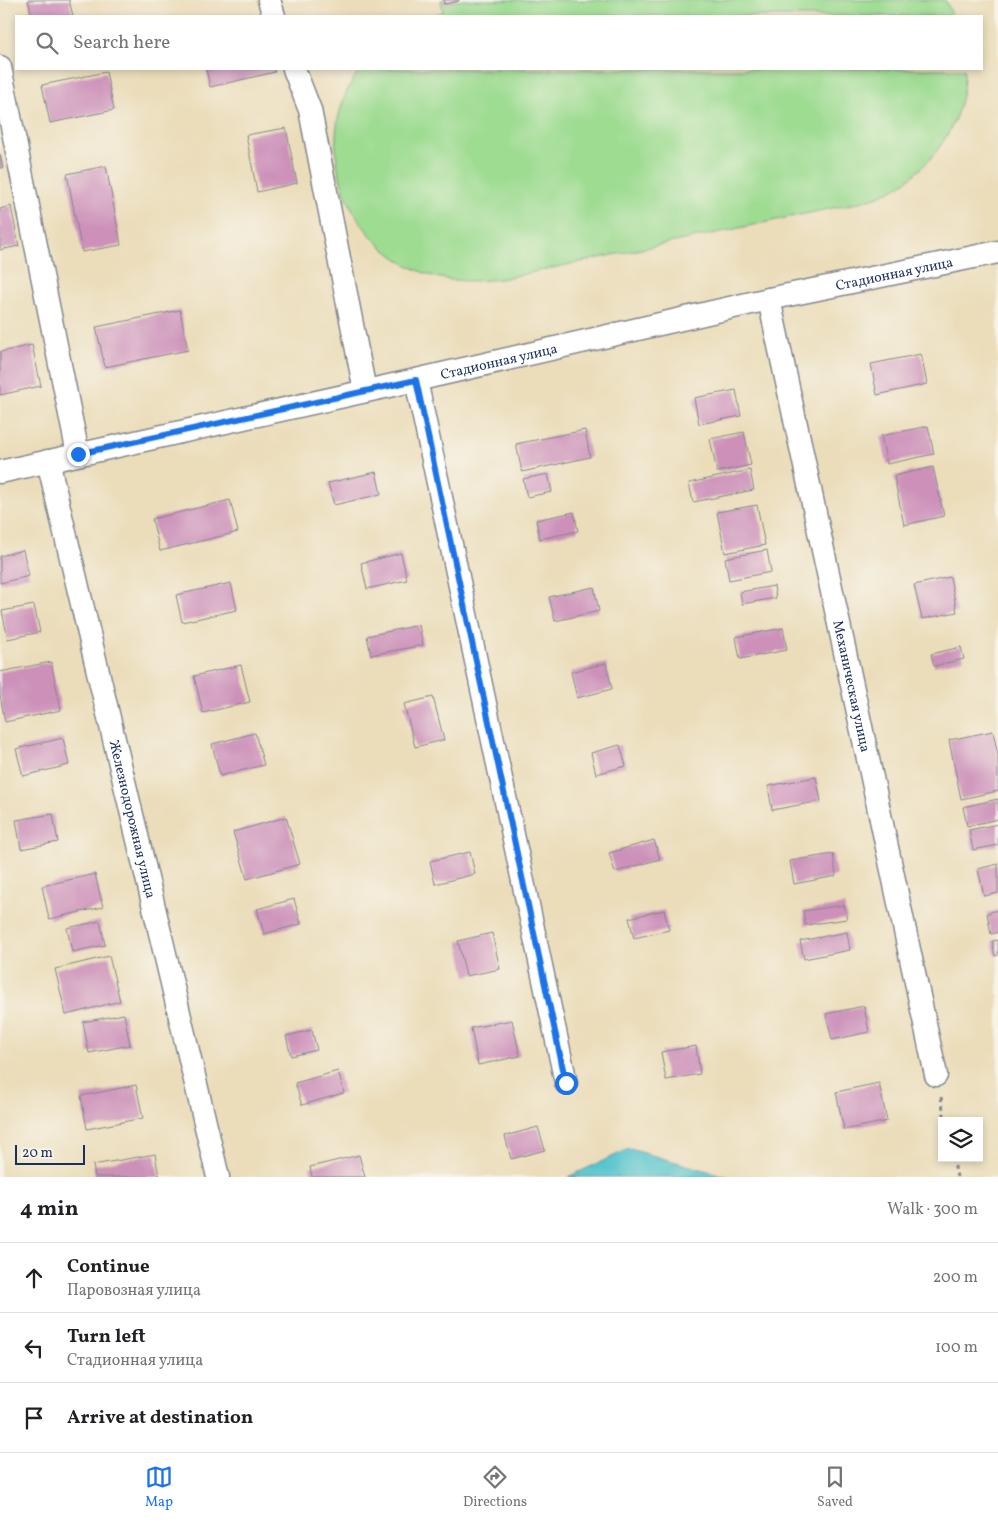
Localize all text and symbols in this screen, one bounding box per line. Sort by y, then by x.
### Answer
search box [15,15,983,70]
icon: search [33,29,61,57]
text: Search here [73,30,170,56]
street label: Стадионная улица [834,253,955,296]
street label: Стадионная улица [439,340,559,385]
route end [67,443,90,466]
street label: Механическая улица [827,619,874,754]
street label: Железнодорожная улица [104,738,160,900]
route start [555,1072,578,1095]
map controls [938,1117,983,1162]
button: layers [938,1117,983,1162]
scale bar [15,1142,85,1165]
text: 20 m [22,1144,53,1163]
text: 4 min [20,1195,79,1224]
text: Walk · 300 m [887,1199,978,1221]
text: Continue [67,1254,150,1280]
icon: ahead [20,1264,48,1292]
text: 200 m [933,1267,978,1289]
text: Паровозная улица [67,1280,201,1302]
text: Turn left [67,1324,146,1350]
icon: left [20,1334,48,1362]
text: 100 m [935,1337,978,1359]
text: Стадионная улица [67,1350,203,1372]
icon: arrive [20,1404,48,1432]
text: Arrive at destination [67,1405,253,1431]
tab: Map [145,1463,173,1512]
tab: Directions [463,1463,527,1512]
tab: Saved [817,1463,853,1512]

